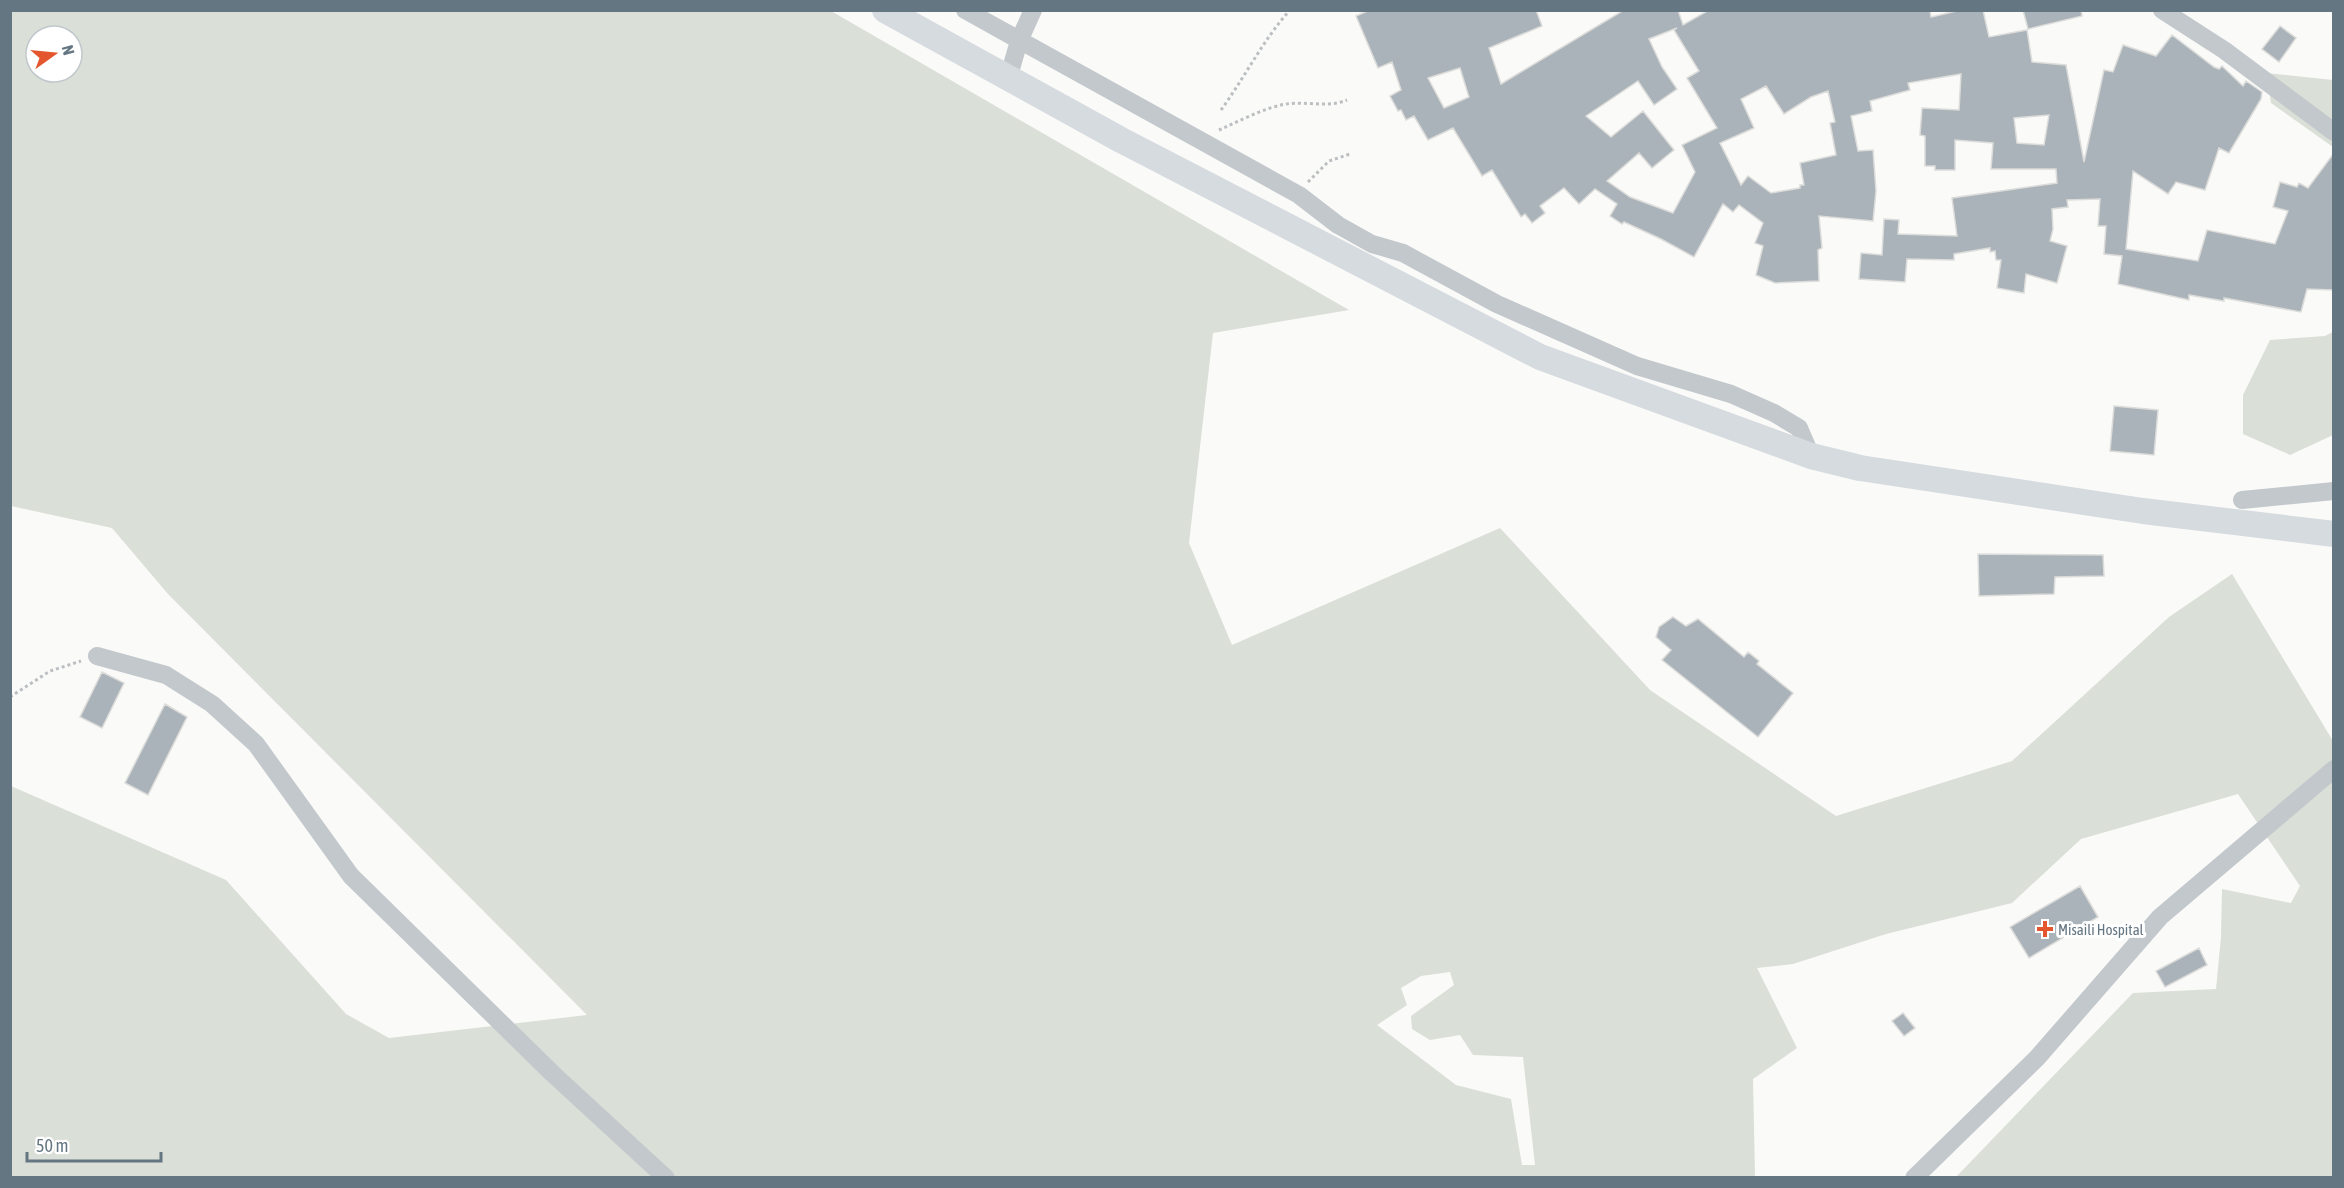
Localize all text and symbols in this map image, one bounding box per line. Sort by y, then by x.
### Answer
north arrow [24,24,84,84]
text: N [59,43,78,57]
marker: Misaili Hospital [2036,920,2054,938]
place label: Misaili Hospital [2058,921,2144,938]
scale bar [27,1125,160,1163]
text: 50 m [36,1135,68,1156]

